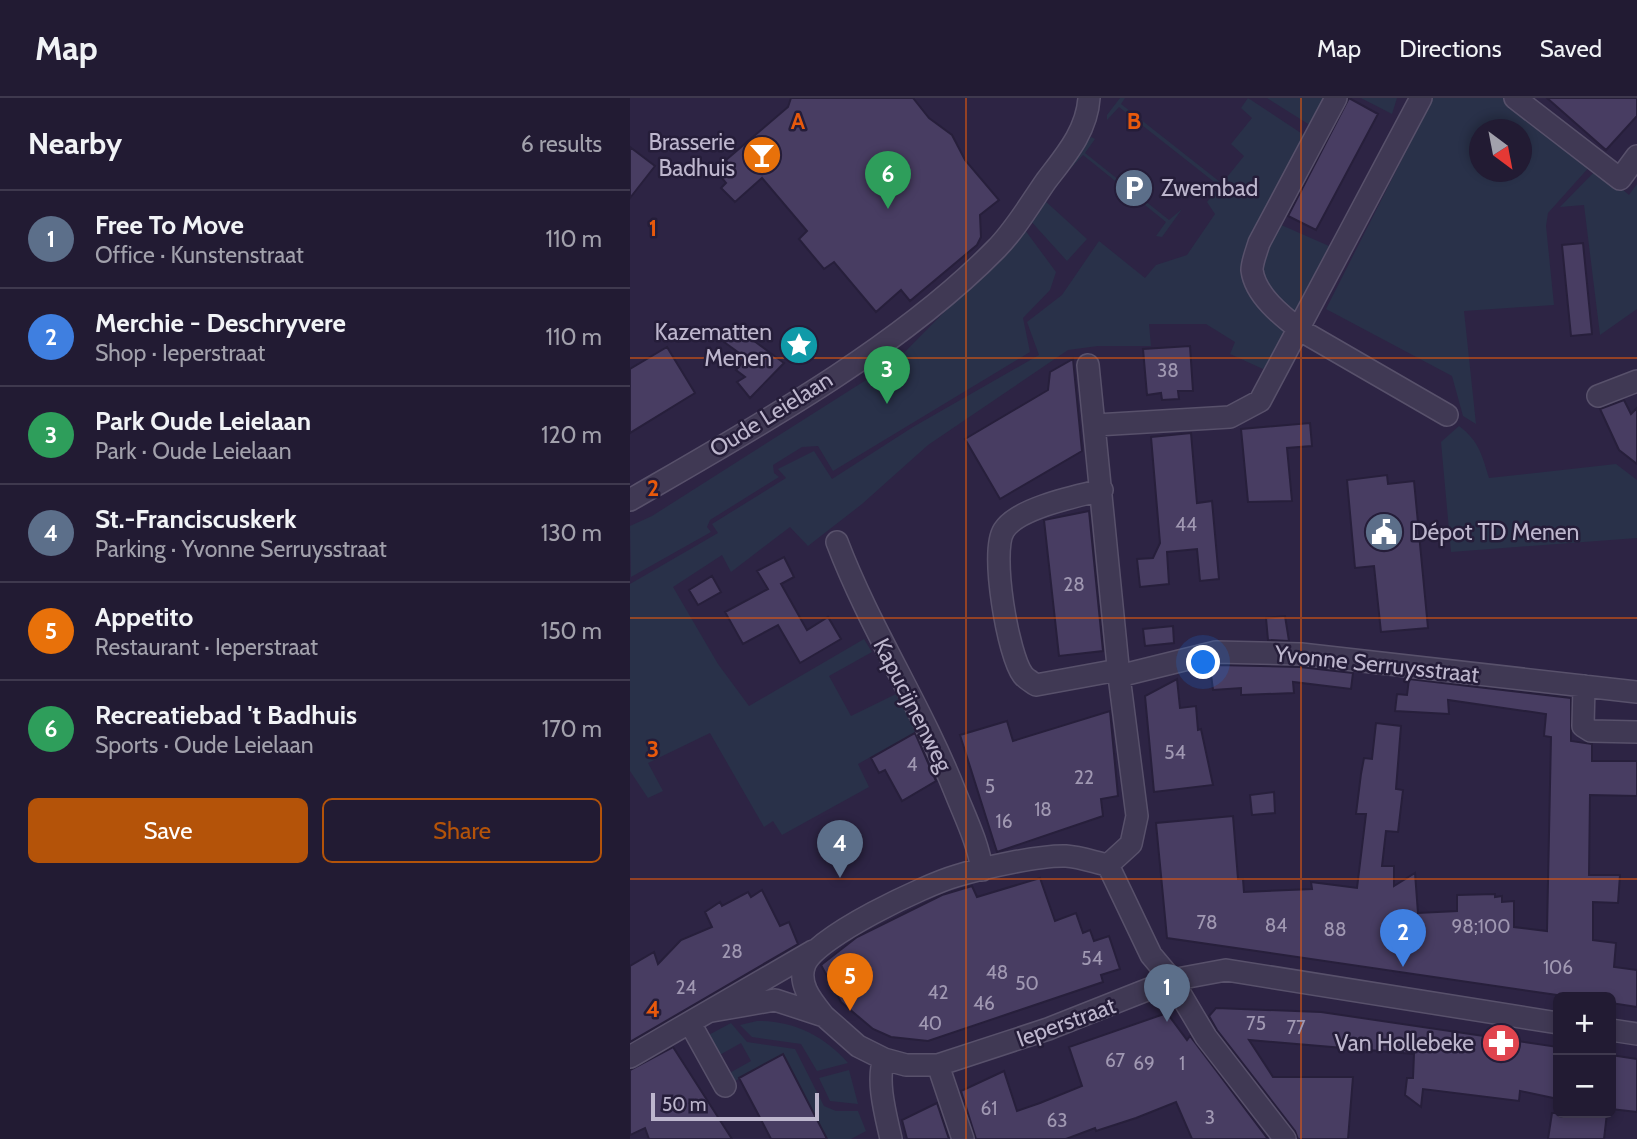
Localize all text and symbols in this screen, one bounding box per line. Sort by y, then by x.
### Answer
text: Map [35,28,98,68]
text: Map [1317,34,1361,63]
text: Directions [1399,34,1502,63]
text: Saved [1540,34,1602,63]
text: A [791,107,806,135]
text: B [1127,107,1141,135]
north arrow [1469,119,1532,182]
text: Nearby [28,125,122,162]
place label: Brasserie Badhuis [649,128,735,182]
text: 6 results [521,130,602,158]
bar icon: Brasserie Badhuis [741,134,783,176]
pin: 6 [865,151,911,209]
parking icon: Zwembad [1113,167,1155,209]
place label: Zwembad [1161,174,1258,202]
text: Free To Move [95,209,244,241]
text: 1 [649,214,657,242]
text: 1 [47,225,55,253]
text: 110 m [546,225,602,253]
text: Office · Kunstenstraat [95,241,304,269]
text: Merchie - Deschryvere [95,307,346,339]
place label: Kazematten Menen [655,318,772,372]
text: 2 [45,323,57,351]
text: 110 m [546,323,602,351]
place icon: Kazematten Menen [778,324,820,366]
text: Shop · Ieperstraat [95,339,265,367]
pin: 3 [864,346,910,404]
house number: 38 [1157,359,1179,382]
street label: Oude Leielaan [704,365,838,463]
text: Park Oude Leielaan [95,405,311,437]
text: 3 [45,421,57,449]
text: 120 m [541,421,602,449]
text: Park · Oude Leielaan [95,437,292,465]
text: 2 [647,474,659,502]
text: St.-Franciscuskerk [95,503,297,535]
public building icon: Dépot TD Menen [1363,511,1405,553]
house number: 44 [1175,513,1197,536]
place label: Dépot TD Menen [1411,518,1579,546]
text: 4 [44,519,58,547]
text: 130 m [541,519,602,547]
text: Parking · Yvonne Serruysstraat [95,535,387,563]
house number: 28 [1063,573,1085,596]
text: Appetito [95,601,193,633]
text: 5 [45,617,57,645]
text: 150 m [541,617,602,645]
text: Restaurant · Ieperstraat [95,633,318,661]
street label: Kapucijnenweg [867,634,959,777]
street label: Yvonne Serruysstraat [1272,639,1481,689]
your location [1186,645,1220,679]
text: Recreatiebad 't Badhuis [95,699,357,731]
text: 6 [45,715,57,743]
text: 170 m [542,715,602,743]
text: Sports · Oude Leielaan [95,731,314,759]
text: 3 [647,735,659,763]
house number: 54 [1164,741,1186,764]
house number: 4 [907,753,918,776]
house number: 22 [1074,766,1094,789]
house number: 5 [985,775,995,798]
button: Save [28,798,308,863]
button: Share [322,798,602,863]
house number: 18 [1034,798,1052,821]
house number: 16 [996,810,1013,833]
pin: 4 [817,820,863,878]
pin: 2 [1380,909,1426,967]
house number: 78 [1196,911,1218,934]
house number: 84 [1265,914,1287,937]
house number: 98;100 [1451,915,1511,938]
house number: 88 [1323,918,1347,941]
house number: 28 [721,940,743,963]
house number: 54 [1081,947,1103,970]
pin: 5 [827,953,873,1011]
house number: 106 [1543,956,1573,979]
house number: 48 [986,961,1008,984]
pin: 1 [1144,964,1190,1022]
house number: 50 [1015,972,1039,995]
house number: 24 [676,976,696,999]
house number: 42 [928,981,948,1004]
street label: Ieperstraat [1013,991,1119,1053]
house number: 46 [973,992,995,1015]
map controls [1553,992,1616,1118]
button: + [1553,992,1616,1055]
text: 4 [646,995,660,1023]
house number: 40 [918,1012,942,1035]
house number: 75 [1246,1012,1266,1035]
house number: 77 [1286,1016,1306,1039]
pharmacy icon: Van Hollebeke [1480,1022,1522,1064]
place label: Van Hollebeke [1335,1029,1474,1057]
house number: 67 [1105,1049,1126,1072]
house number: 69 [1133,1052,1155,1075]
house number: 1 [1179,1052,1185,1075]
button: − [1553,1055,1616,1118]
scale bar [651,1090,819,1122]
text: 50 m [662,1093,706,1116]
house number: 61 [981,1097,997,1120]
house number: 3 [1205,1106,1215,1129]
house number: 63 [1046,1109,1068,1132]

